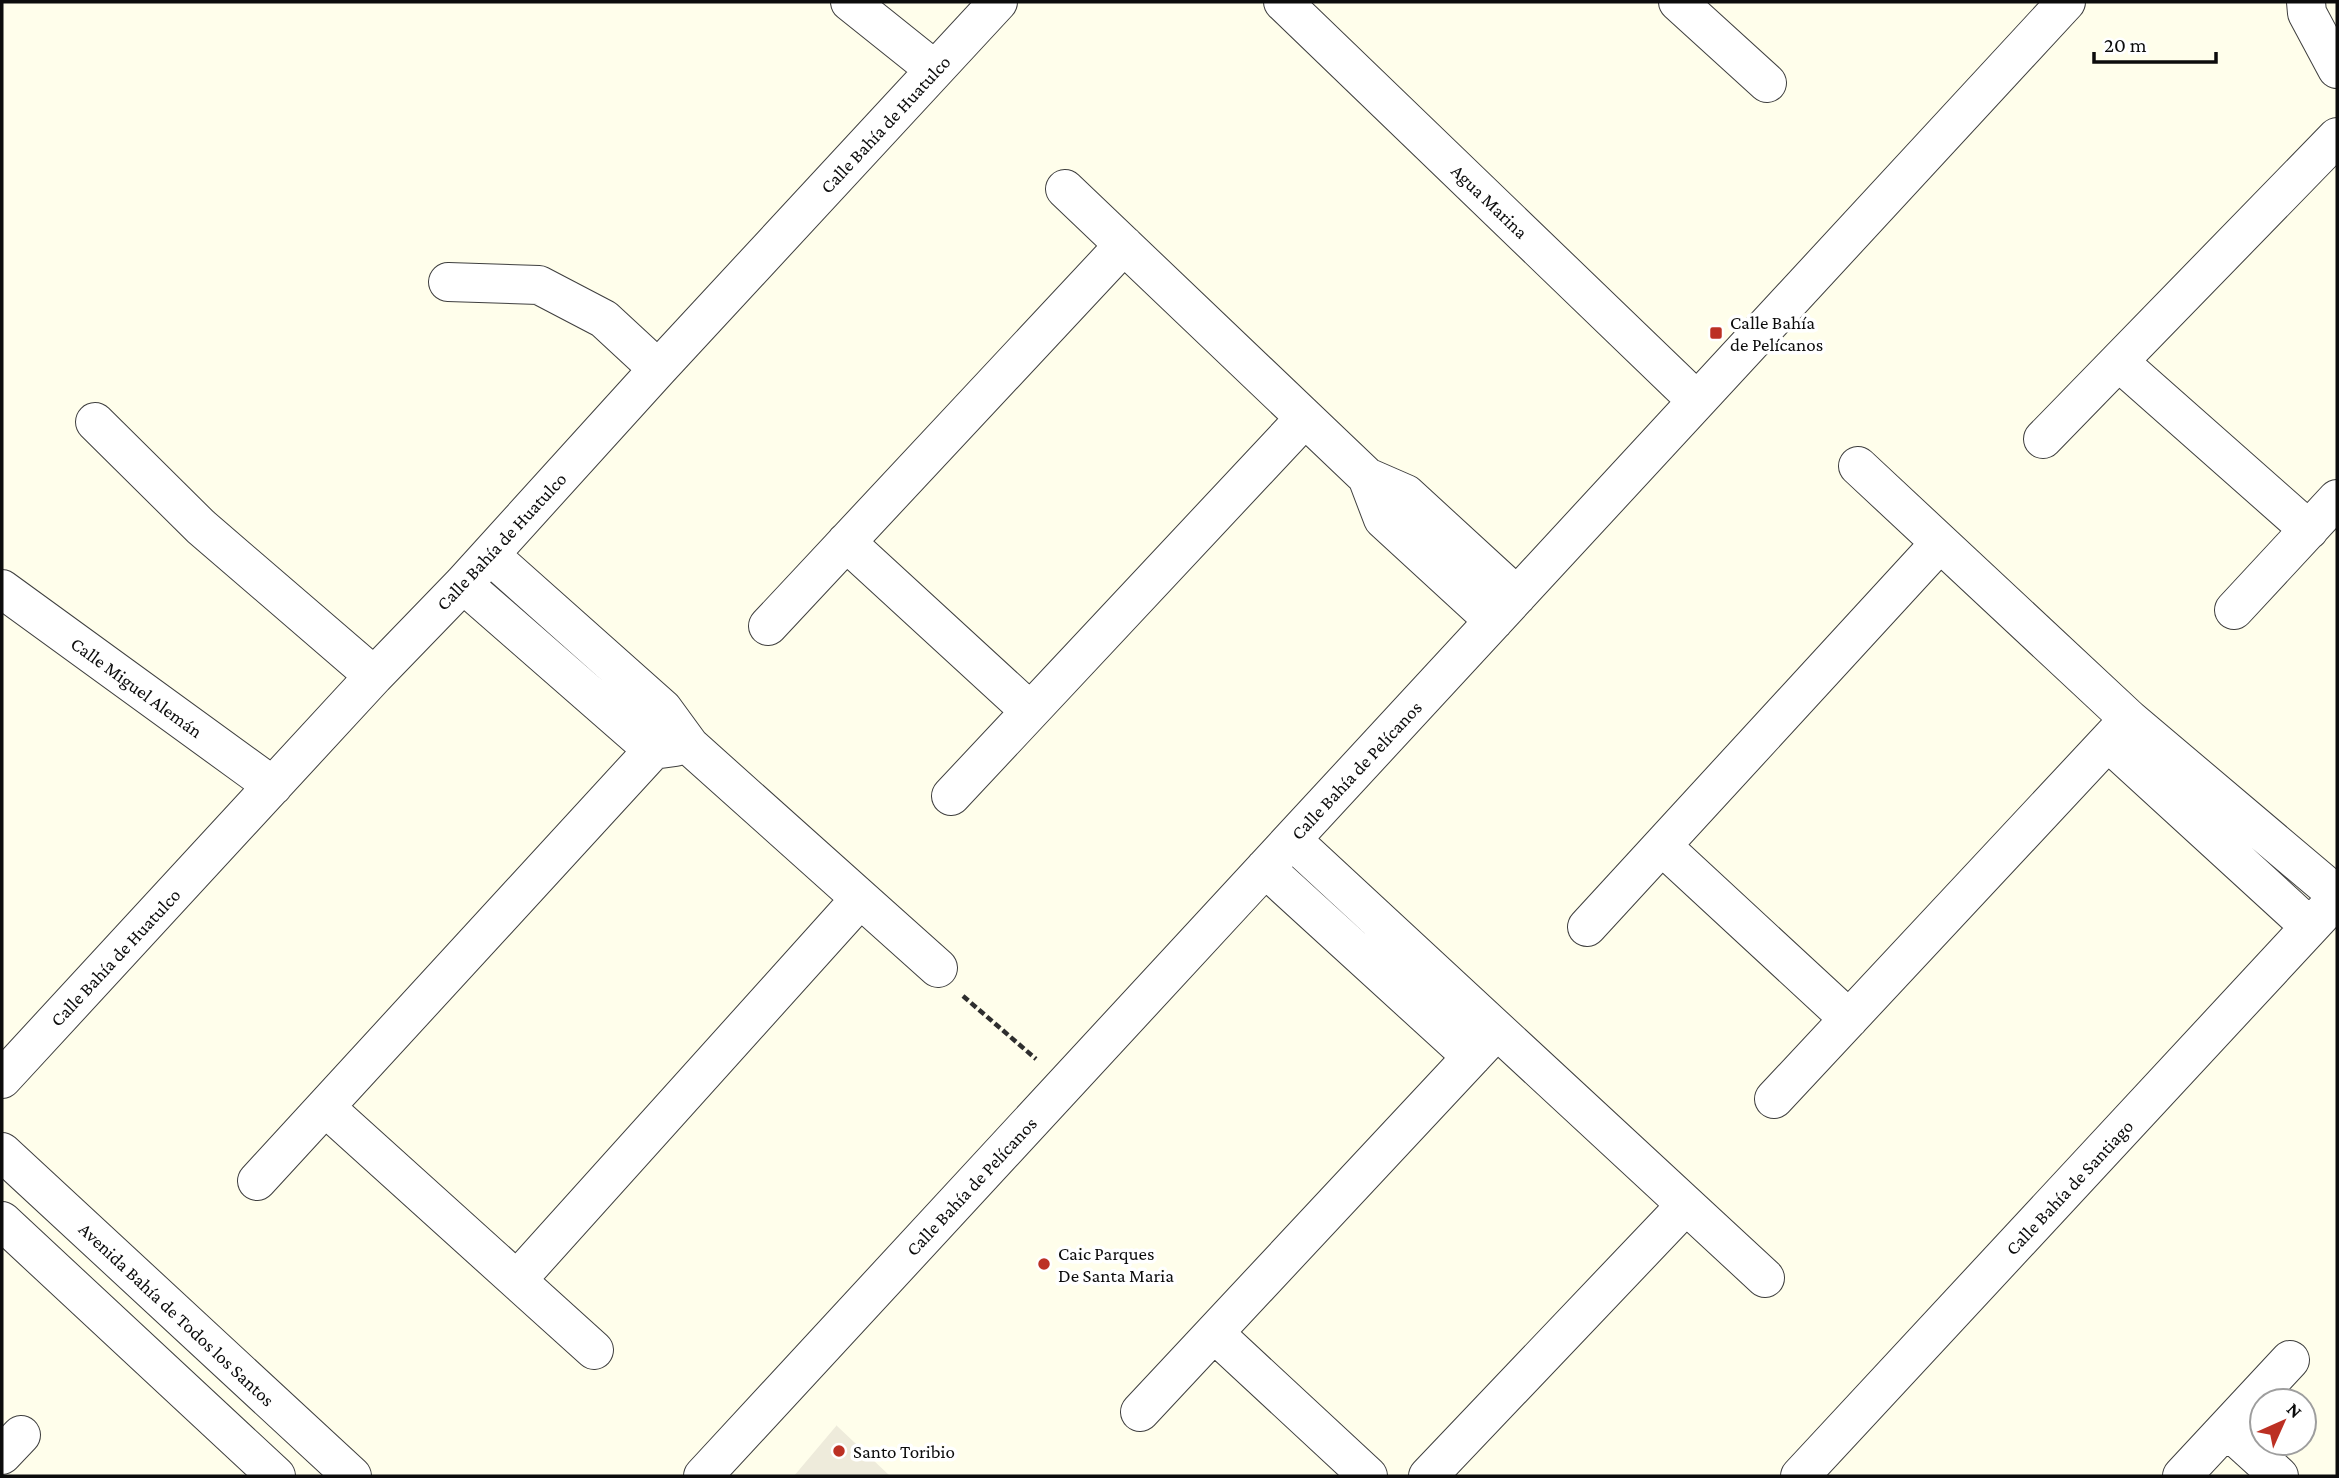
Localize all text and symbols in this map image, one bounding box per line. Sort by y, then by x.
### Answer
scale bar [2094,21,2216,65]
text: 20 m [2104,33,2147,57]
street label: Calle Bahía de Huatulco [816,51,955,197]
street label: Agua Marina [1447,160,1532,243]
place label: Calle Bahía de Pelícanos [1730,312,1823,355]
marker: Calle Bahía de Pelícanos [1708,325,1724,341]
street label: Calle Bahía de Huatulco [432,468,571,614]
street label: Calle Miguel Alemán [67,633,206,742]
street label: Calle Bahía de Pelícanos [1287,697,1426,844]
street label: Calle Bahía de Huatulco [46,884,185,1030]
street label: Calle Bahía de Pelícanos [902,1113,1041,1260]
street label: Calle Bahía de Santiago [2001,1115,2137,1259]
street label: Avenida Bahía de Todos los Santos [75,1218,279,1410]
place label: Caic Parques De Santa Maria [1058,1243,1174,1286]
marker: Caic Parques De Santa Maria [1036,1256,1052,1272]
north arrow [2248,1387,2318,1457]
text: N [2283,1398,2307,1422]
place label: Santo Toribio [853,1441,955,1462]
marker: Santo Toribio [831,1443,847,1459]

